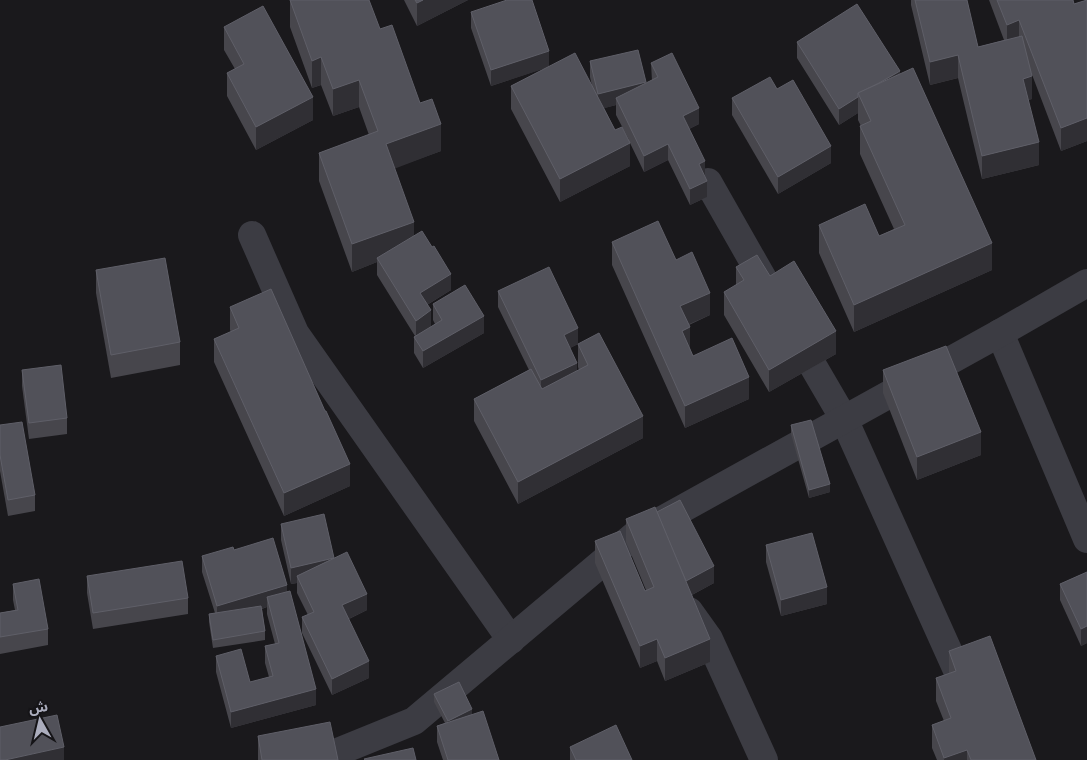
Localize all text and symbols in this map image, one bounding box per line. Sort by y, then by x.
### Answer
north arrow [15,695,65,745]
text: ش [27,695,49,718]

